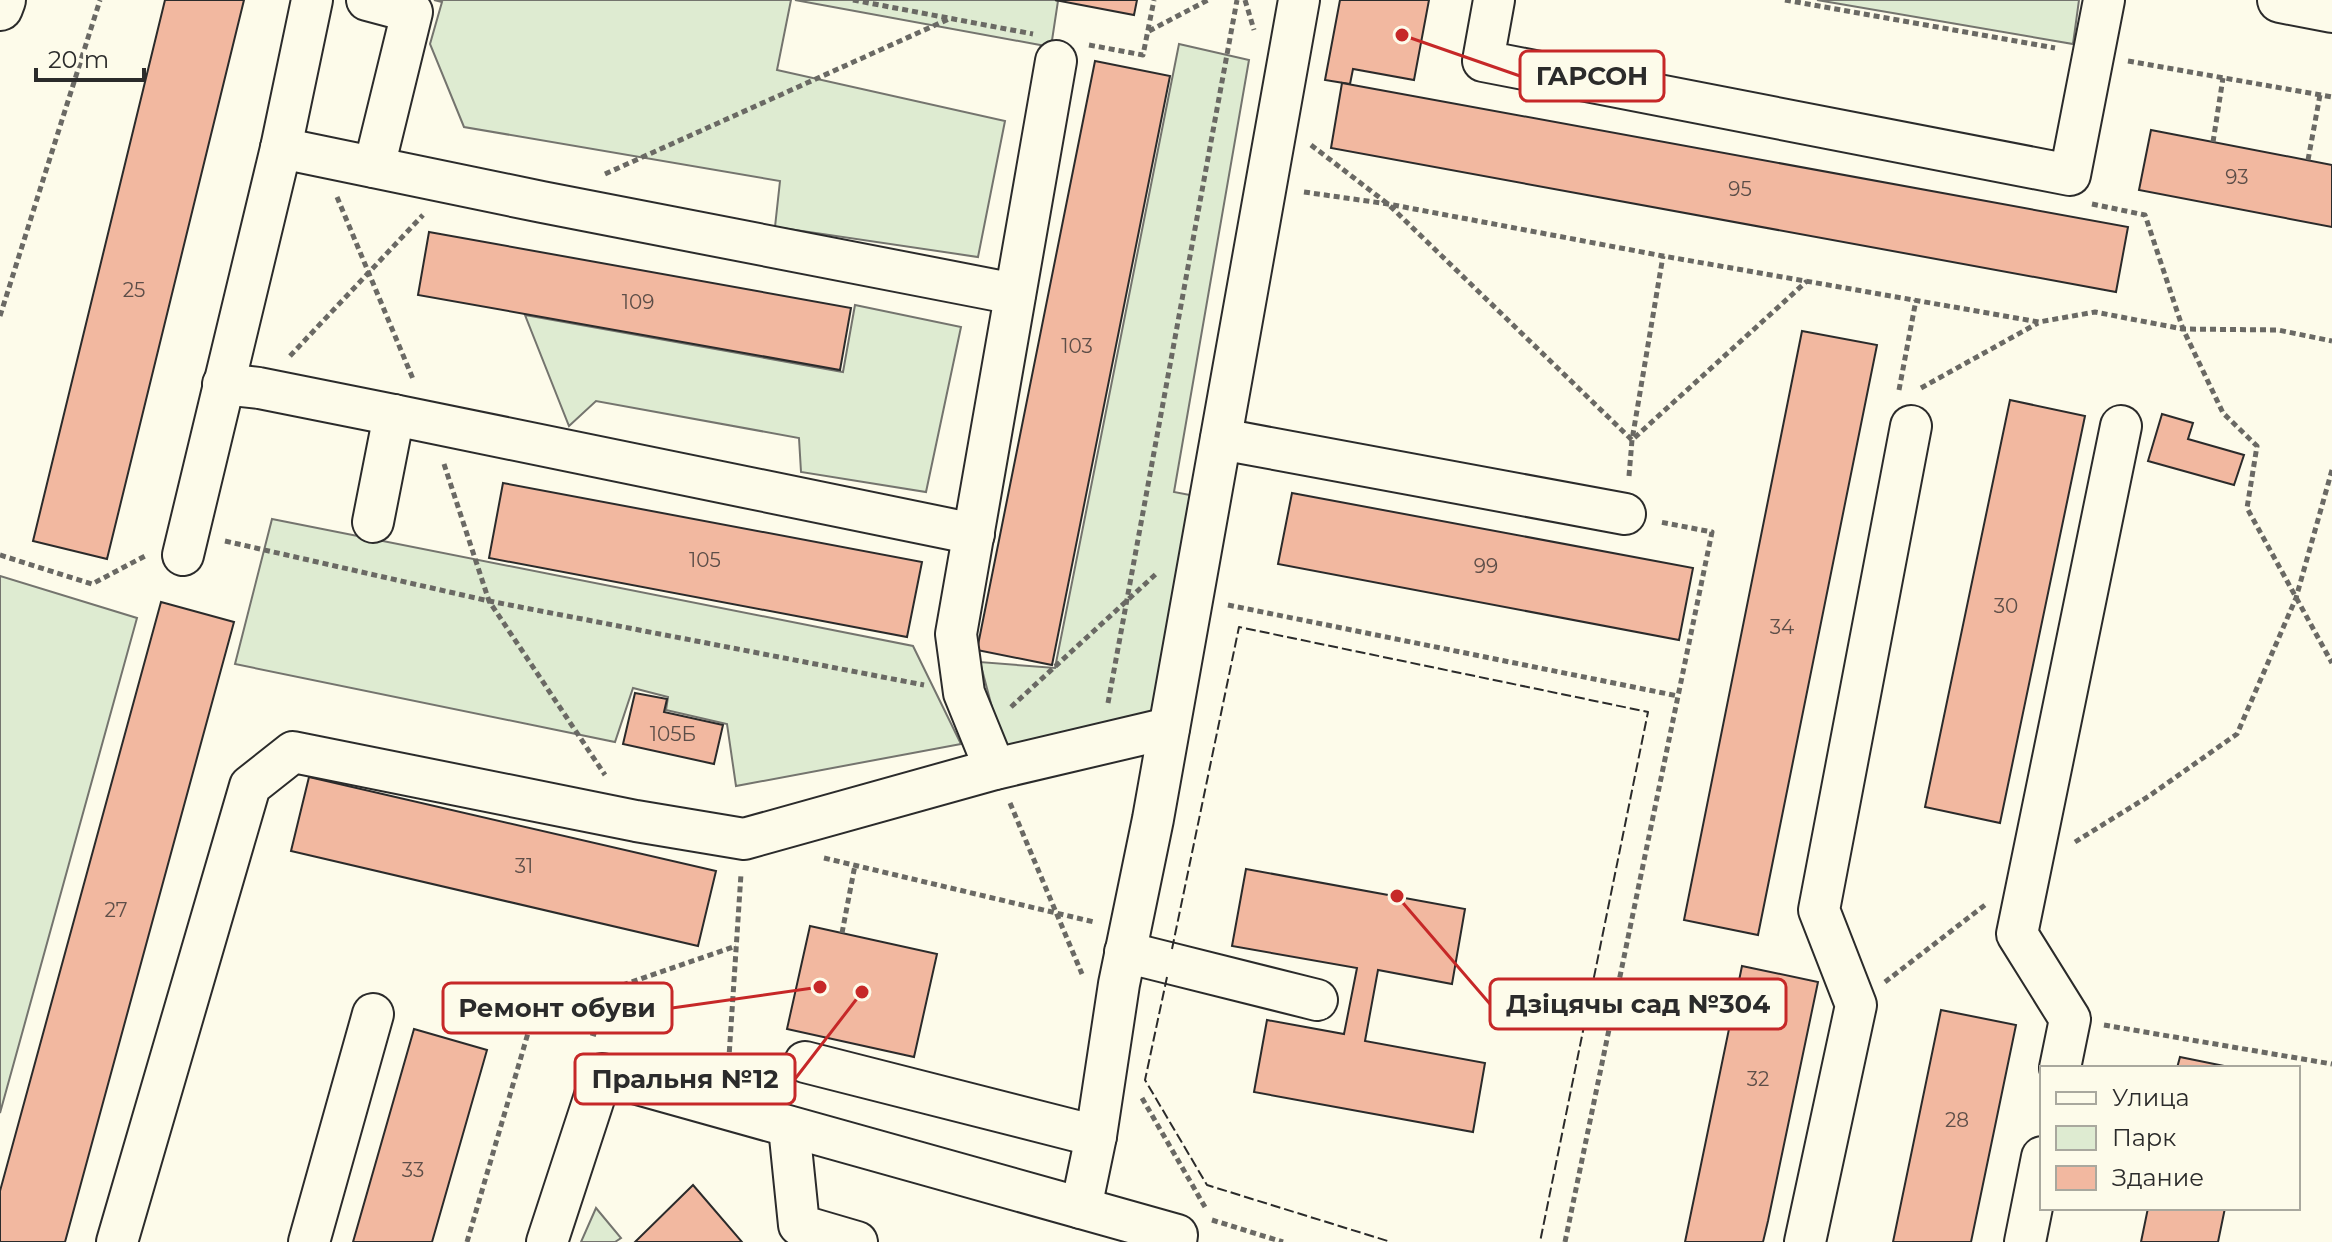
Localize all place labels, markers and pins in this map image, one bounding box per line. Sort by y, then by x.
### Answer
callout: ГАРСОН [1520,51,1664,101]
callout: Дзіцячы сад №304 [1490,979,1786,1029]
callout: Ремонт обуви [443,983,672,1033]
callout: Пральня №12 [575,1054,795,1104]

